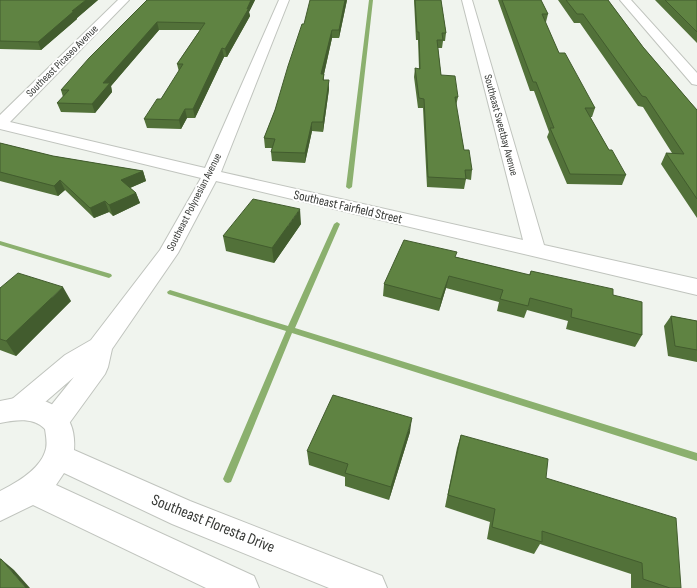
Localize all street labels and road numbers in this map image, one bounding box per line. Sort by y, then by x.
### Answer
street label: Southeast Picaseo Avenue [23,22,101,100]
street label: Southeast Sweetbay Avenue [481,73,521,177]
street label: Southeast Polynesian Avenue [164,151,224,253]
street label: Southeast Fairfield Street [292,187,404,227]
street label: Southeast Floresta Drive [149,491,277,557]

